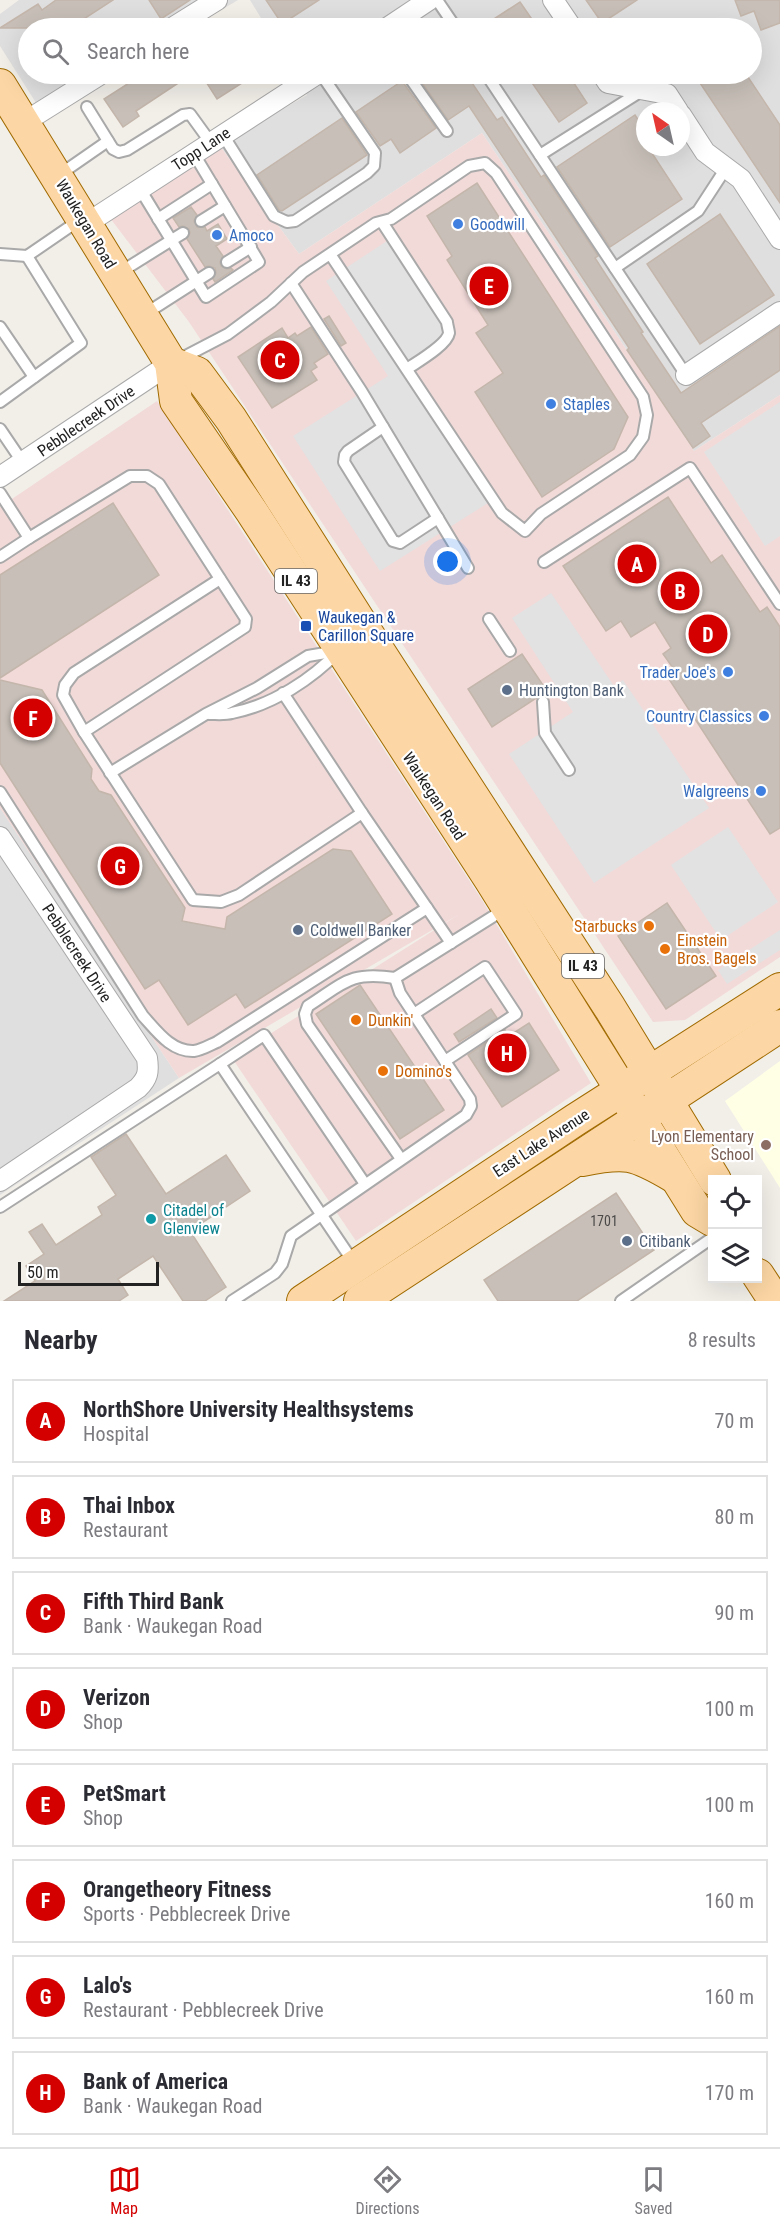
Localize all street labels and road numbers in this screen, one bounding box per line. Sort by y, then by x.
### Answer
street label: Topp Lane [168,123,234,175]
street label: Waukegan Road [52,176,120,272]
street label: Pebblecreek Drive [34,381,138,461]
road number: IL 43 [275,569,317,593]
street label: Waukegan Road [399,748,469,844]
street label: Pebblecreek Drive [38,900,116,1006]
road number: IL 43 [562,954,604,978]
street label: East Lake Avenue [489,1105,593,1181]

